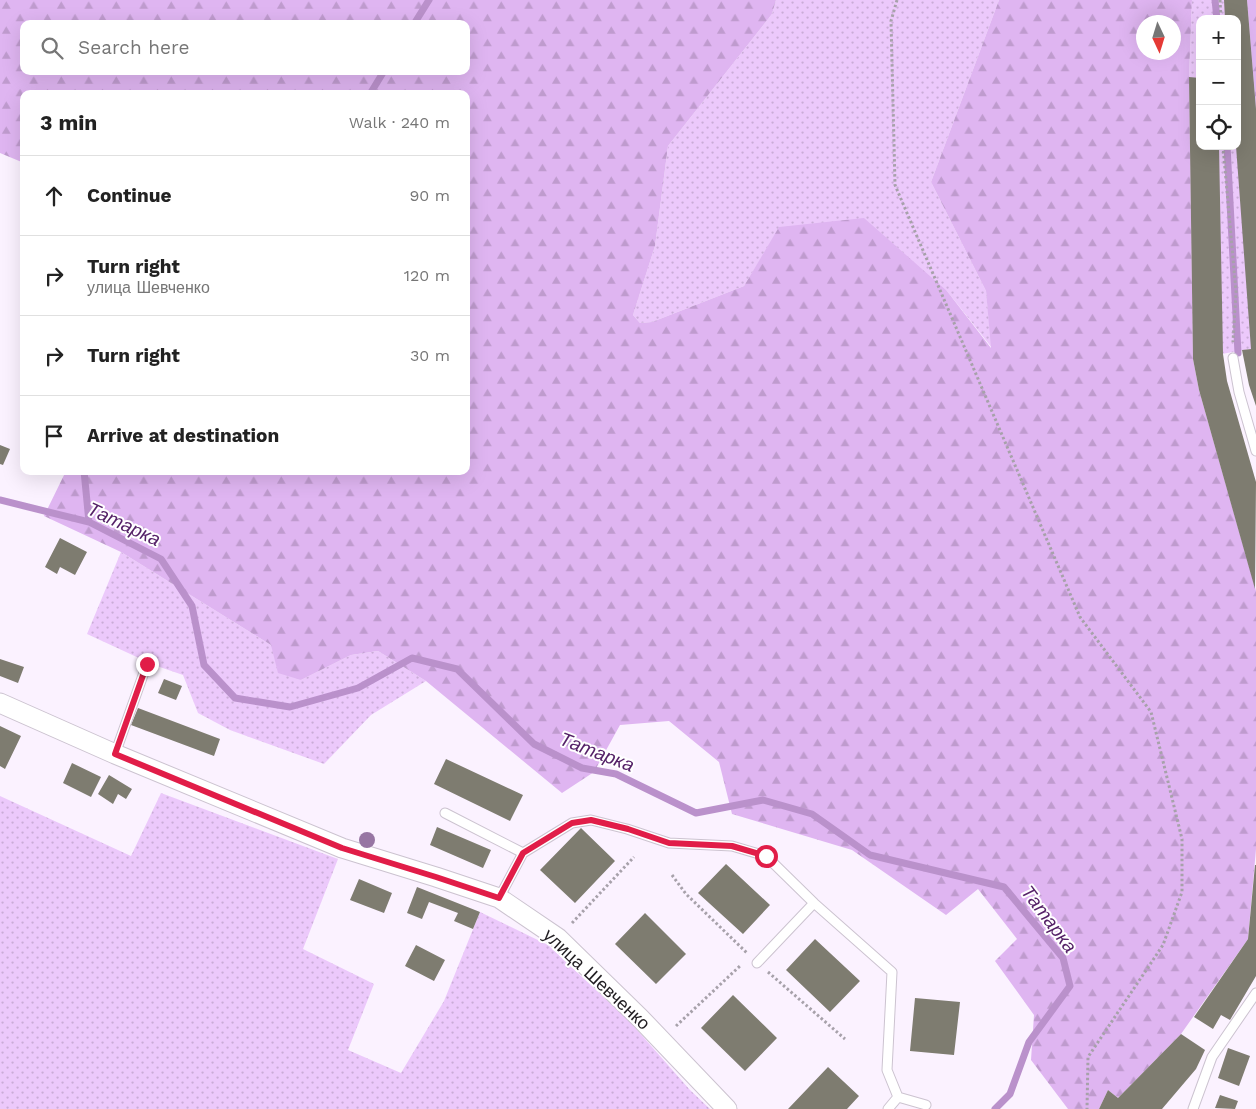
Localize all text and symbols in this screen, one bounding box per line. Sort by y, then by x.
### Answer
north arrow [1136,15,1181,60]
map controls [1196,15,1241,150]
button: + [1196,15,1241,60]
search box [20,20,470,75]
icon: search [38,34,66,62]
text: Search here [78,36,189,59]
button: − [1196,60,1241,105]
button: locate [1196,105,1241,150]
text: 3 min [40,110,97,135]
text: Walk · 240 m [349,113,450,132]
icon: ahead [40,182,68,210]
text: Continue [87,184,171,207]
text: 90 m [409,186,450,205]
text: Turn right [87,255,180,278]
icon: right [40,262,68,290]
text: 120 m [404,266,450,285]
text: улица Шевченко [87,278,210,297]
icon: right [40,342,68,370]
text: Turn right [87,344,180,367]
text: 30 m [410,346,450,365]
icon: arrive [40,422,68,450]
text: Arrive at destination [87,424,279,447]
water label: Татарка [84,497,164,551]
route end [136,653,159,676]
water label: Татарка [556,727,638,777]
route start [755,845,778,868]
water label: Татарка [1016,881,1082,957]
street label: улица Шевченко [539,924,655,1034]

